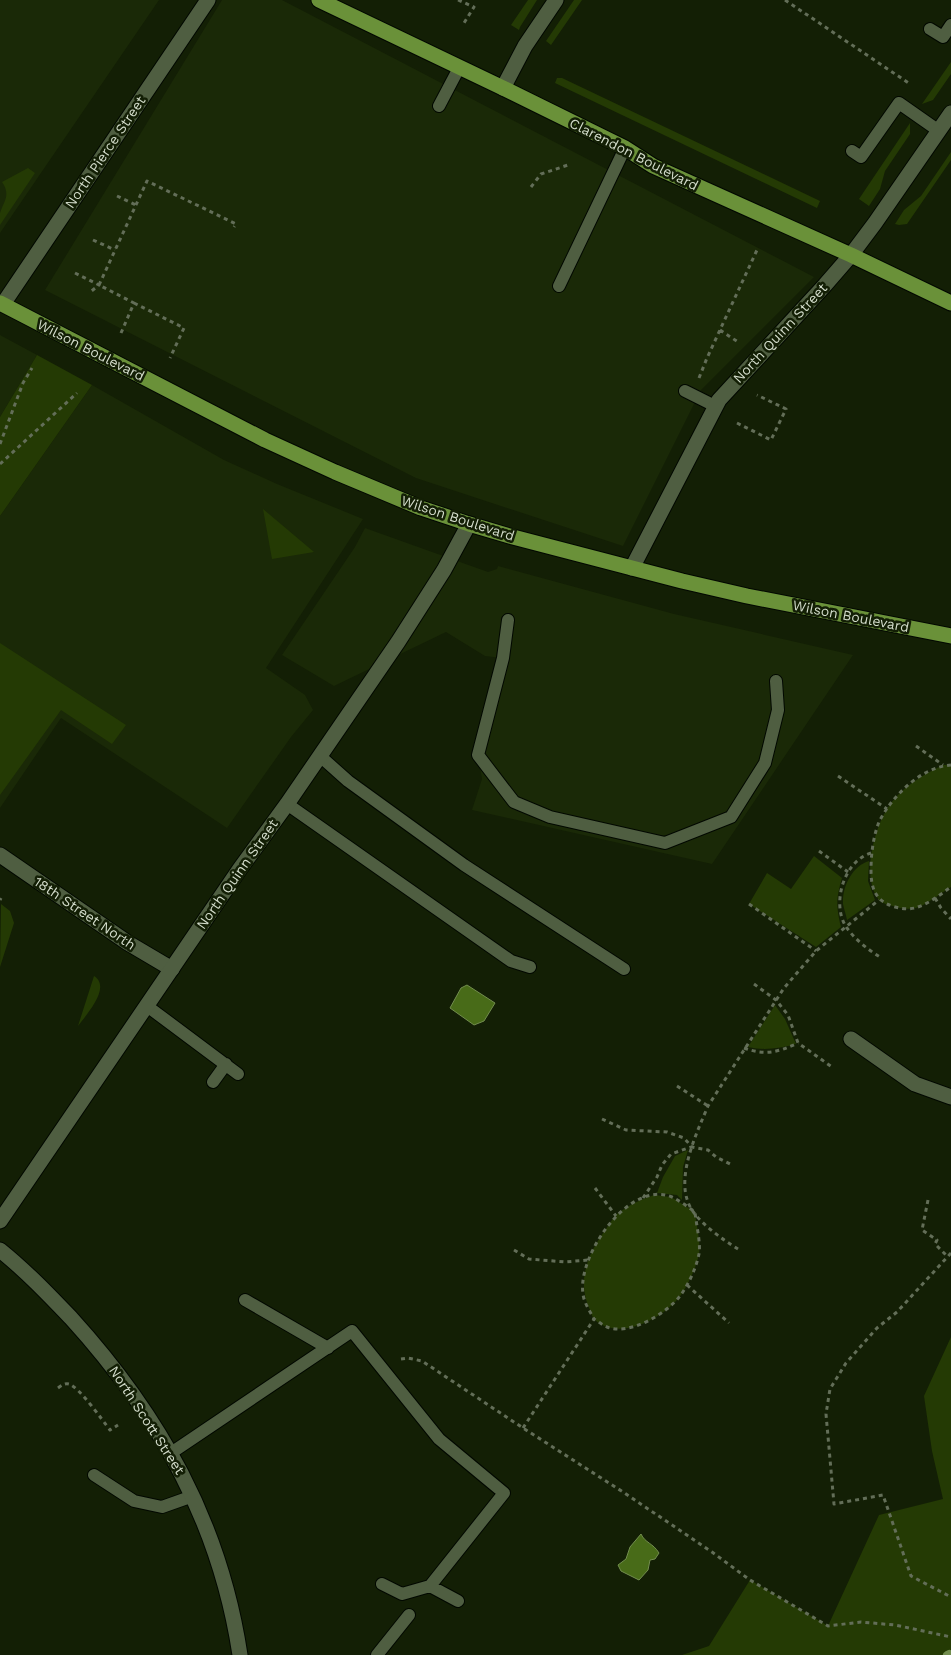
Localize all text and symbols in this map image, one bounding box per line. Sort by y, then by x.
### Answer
street label: North Pierce Street [62,93,149,211]
street label: Clarendon Boulevard [567,115,701,193]
street label: North Quinn Street [730,280,830,386]
street label: Wilson Boulevard [35,316,147,384]
street label: Wilson Boulevard [399,492,517,544]
street label: Wilson Boulevard [791,597,911,635]
street label: North Quinn Street [193,816,281,932]
street label: 18th Street North [31,873,139,953]
street label: North Scott Street [106,1363,188,1477]

